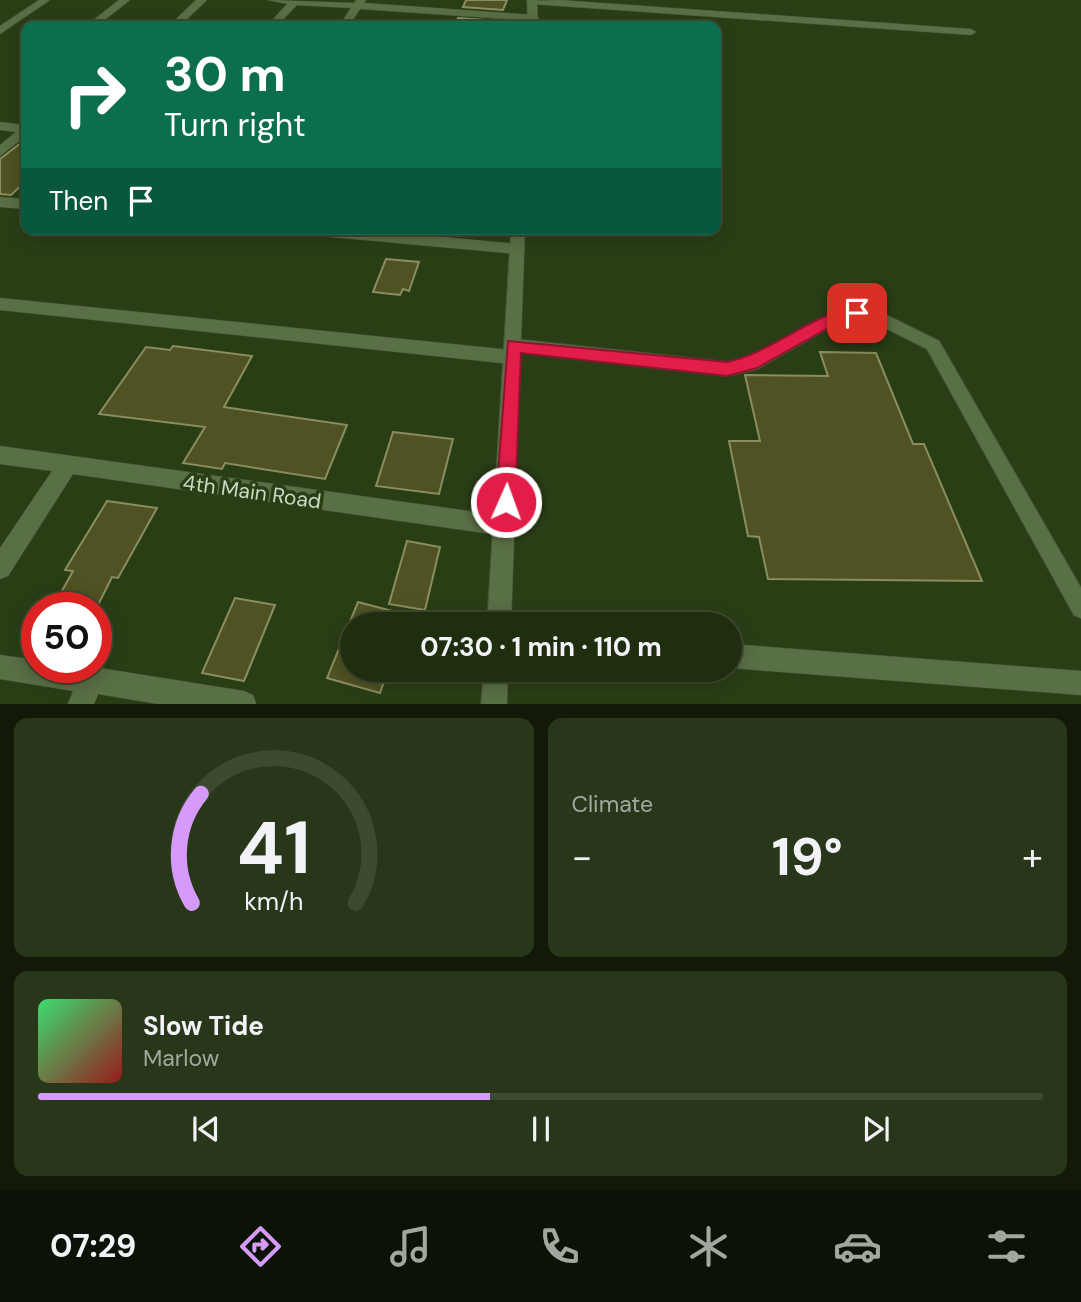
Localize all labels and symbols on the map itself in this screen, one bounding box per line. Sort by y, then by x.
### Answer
pin [827,283,887,343]
position arrow [469,465,543,539]
street label: 4th Main Road [181,468,323,516]
speed limit sign: 50 [21,592,112,683]

